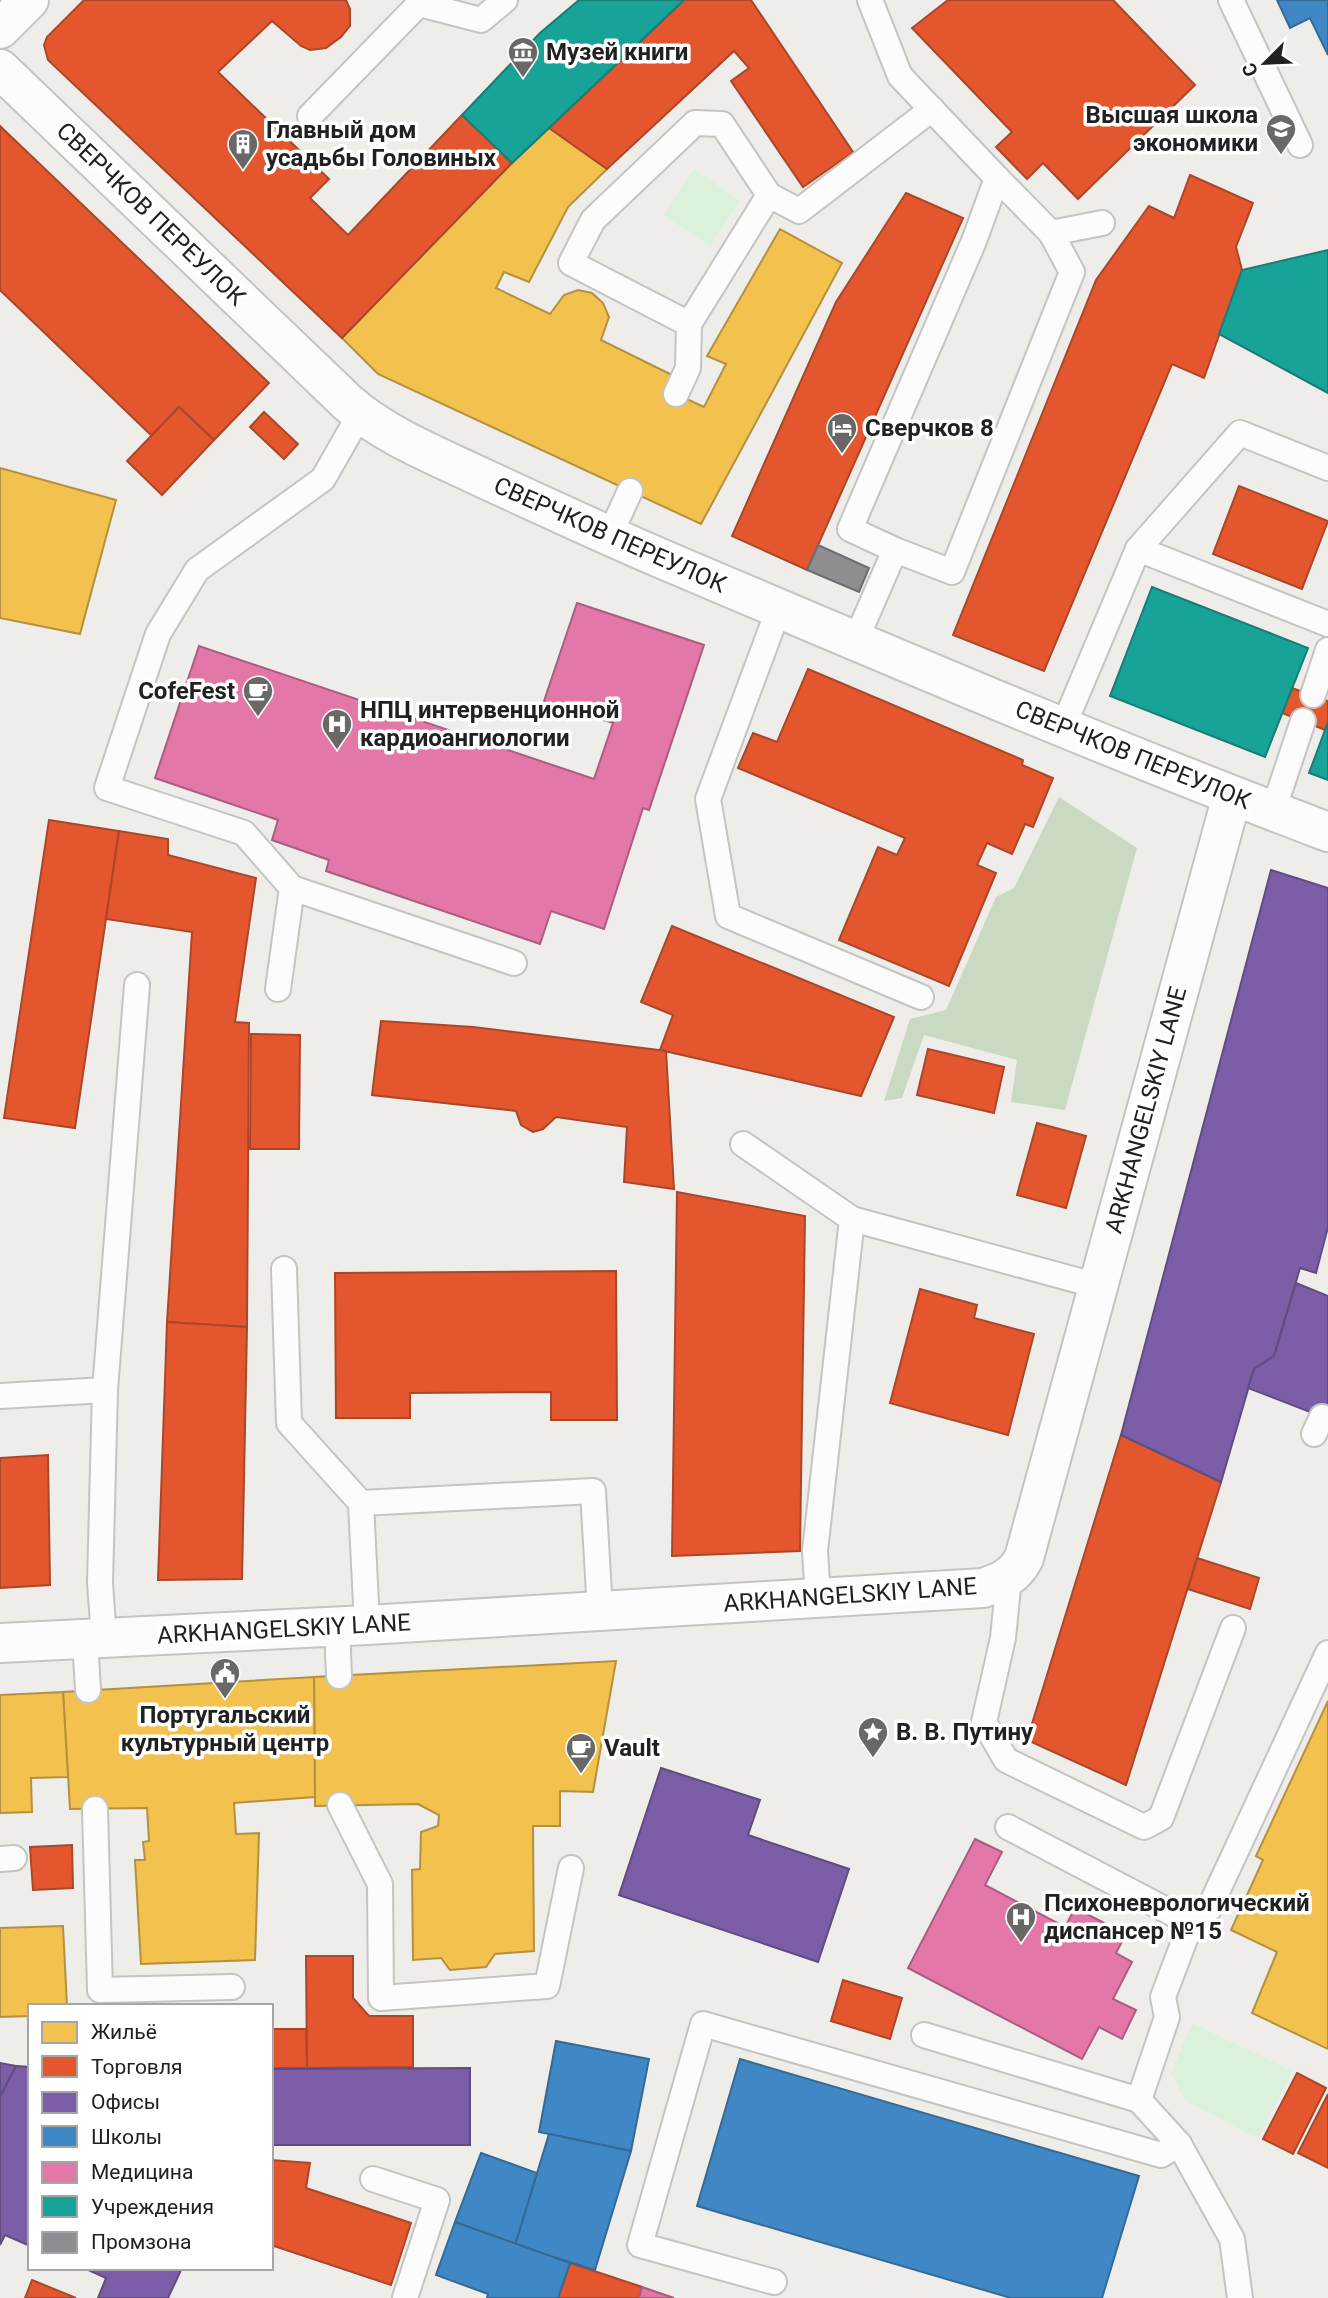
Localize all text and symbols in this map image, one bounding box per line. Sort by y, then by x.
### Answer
north arrow [1230,28,1300,98]
museum icon: Музей книги [506,35,540,79]
place label: Музей книги [546,38,688,66]
text: С [1237,59,1263,80]
place label: Высшая школа экономики [1086,101,1258,157]
school or university icon: Высшая школа экономики [1264,112,1298,156]
place label: Главный дом усадьбы Головиных [266,116,497,172]
street label: СВЕРЧКОВ ПЕРЕУЛОК [51,117,251,312]
building icon: Главный дом усадьбы Головиных [226,127,260,171]
hotel icon: Сверчков 8 [825,411,859,455]
place label: Сверчков 8 [865,414,994,442]
street label: СВЕРЧКОВ ПЕРЕУЛОК [490,471,731,599]
cafe icon: CofeFest [241,674,275,718]
place label: CofeFest [138,677,235,705]
street label: СВЕРЧКОВ ПЕРЕУЛОК [1011,695,1255,815]
place label: НПЦ интервенционной кардиоангиологии [360,696,619,752]
hospital icon: НПЦ интервенционной кардиоангиологии [320,707,354,751]
street label: ARKHANGELSKIY LANE [1100,984,1192,1236]
street label: ARKHANGELSKIY LANE [722,1572,978,1618]
street label: ARKHANGELSKIY LANE [156,1608,412,1650]
public building icon: Португальский культурный центр [208,1656,242,1700]
place label: Португальский культурный центр [121,1701,329,1757]
place icon: В. В. Путину [856,1715,890,1759]
place label: В. В. Путину [896,1718,1034,1746]
cafe icon: Vault [564,1731,598,1775]
place label: Vault [604,1734,660,1762]
place label: Психоневрологический диспансер №15 [1044,1889,1310,1945]
hospital icon: Психоневрологический диспансер №15 [1004,1900,1038,1944]
legend [28,2004,273,2270]
text: Жильё [91,2020,157,2044]
text: Торговля [91,2055,183,2079]
text: Офисы [91,2090,160,2114]
text: Школы [91,2125,162,2149]
text: Медицина [91,2160,193,2184]
text: Учреждения [91,2195,214,2219]
text: Промзона [91,2230,192,2254]

